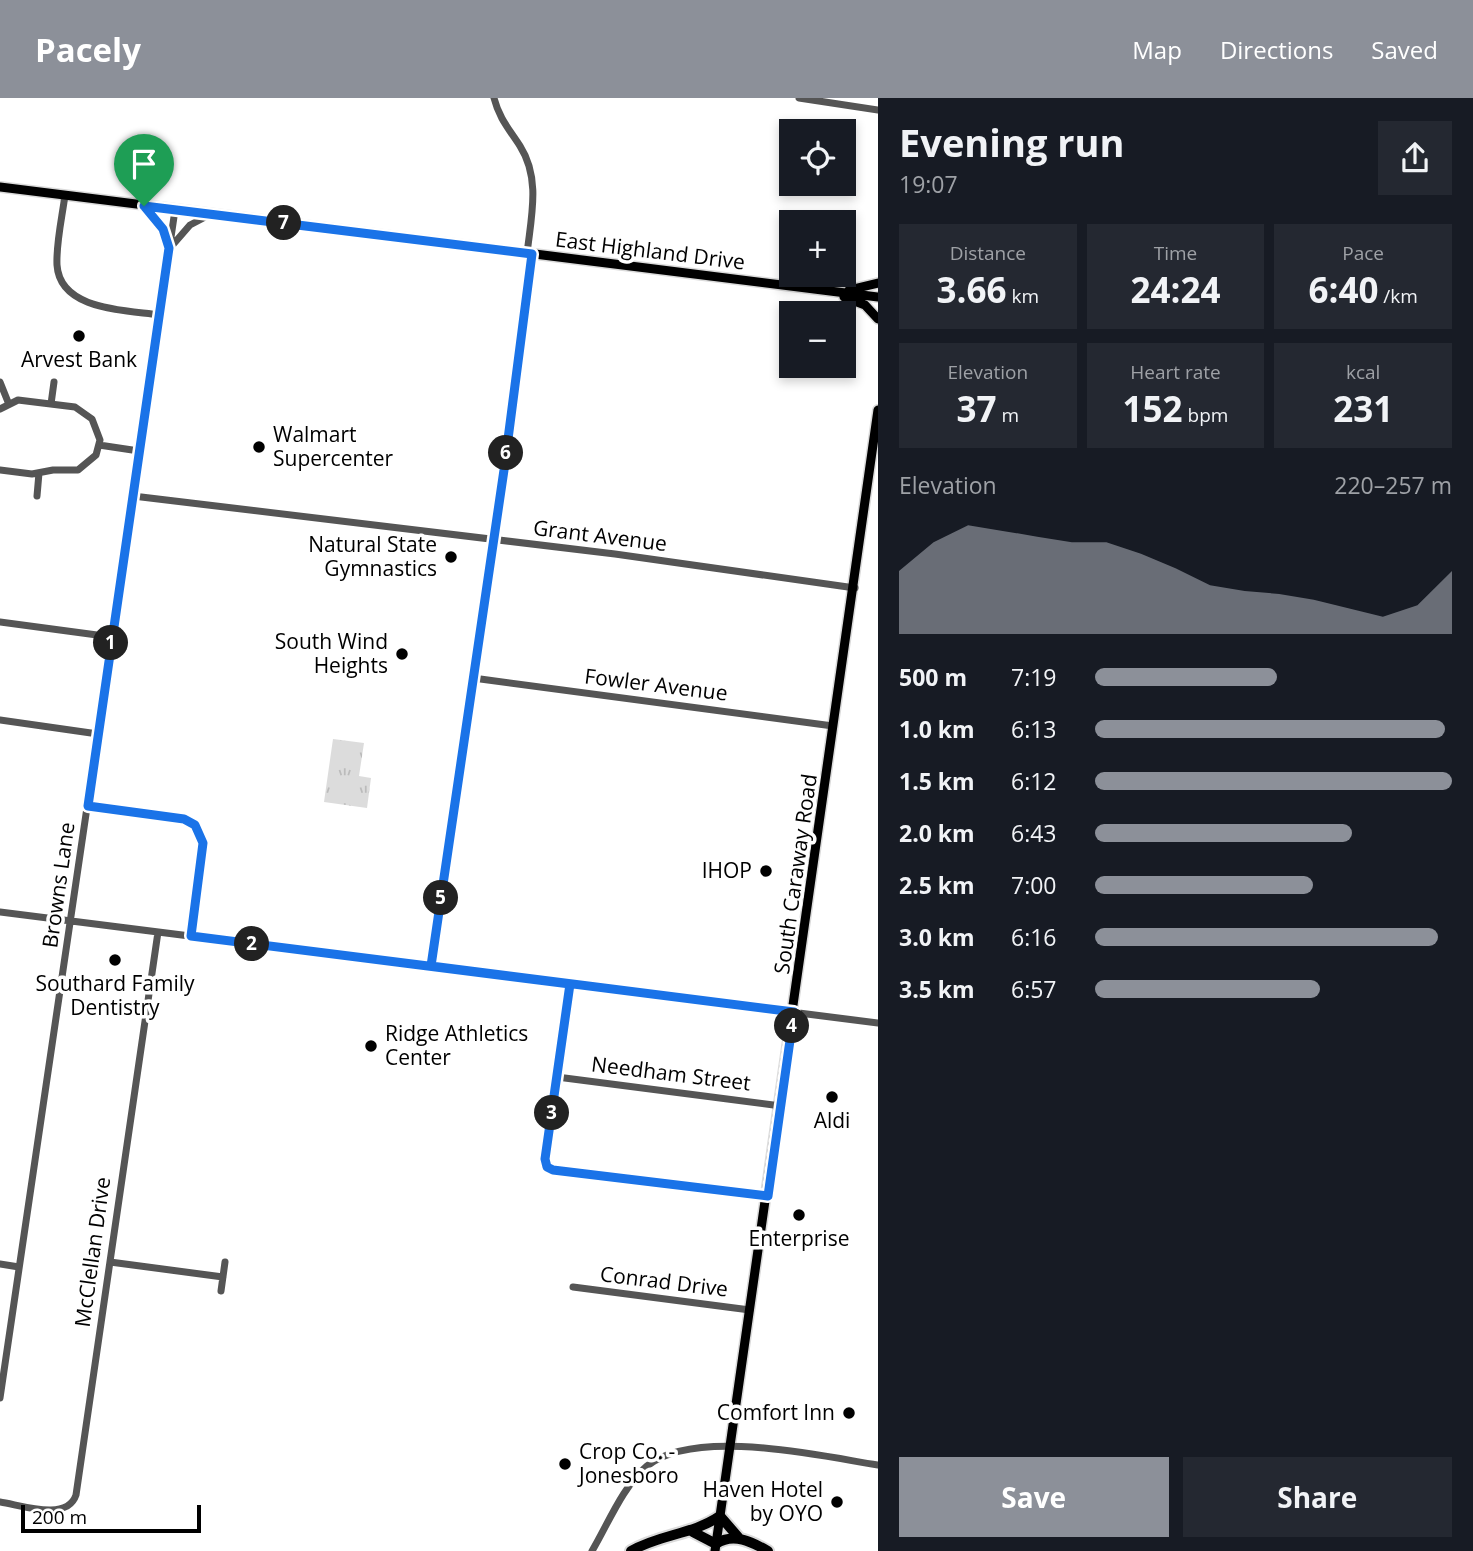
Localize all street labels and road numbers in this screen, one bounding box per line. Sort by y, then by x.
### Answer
street label: East Highland Drive [554,224,747,276]
street label: Grant Avenue [532,513,669,557]
street label: Fowler Avenue [583,661,729,707]
street label: South Caraway Road [767,772,823,976]
street label: Browns Lane [35,820,81,950]
street label: Needham Street [590,1049,752,1097]
street label: McClellan Drive [68,1175,116,1329]
street label: Conrad Drive [599,1259,730,1303]

